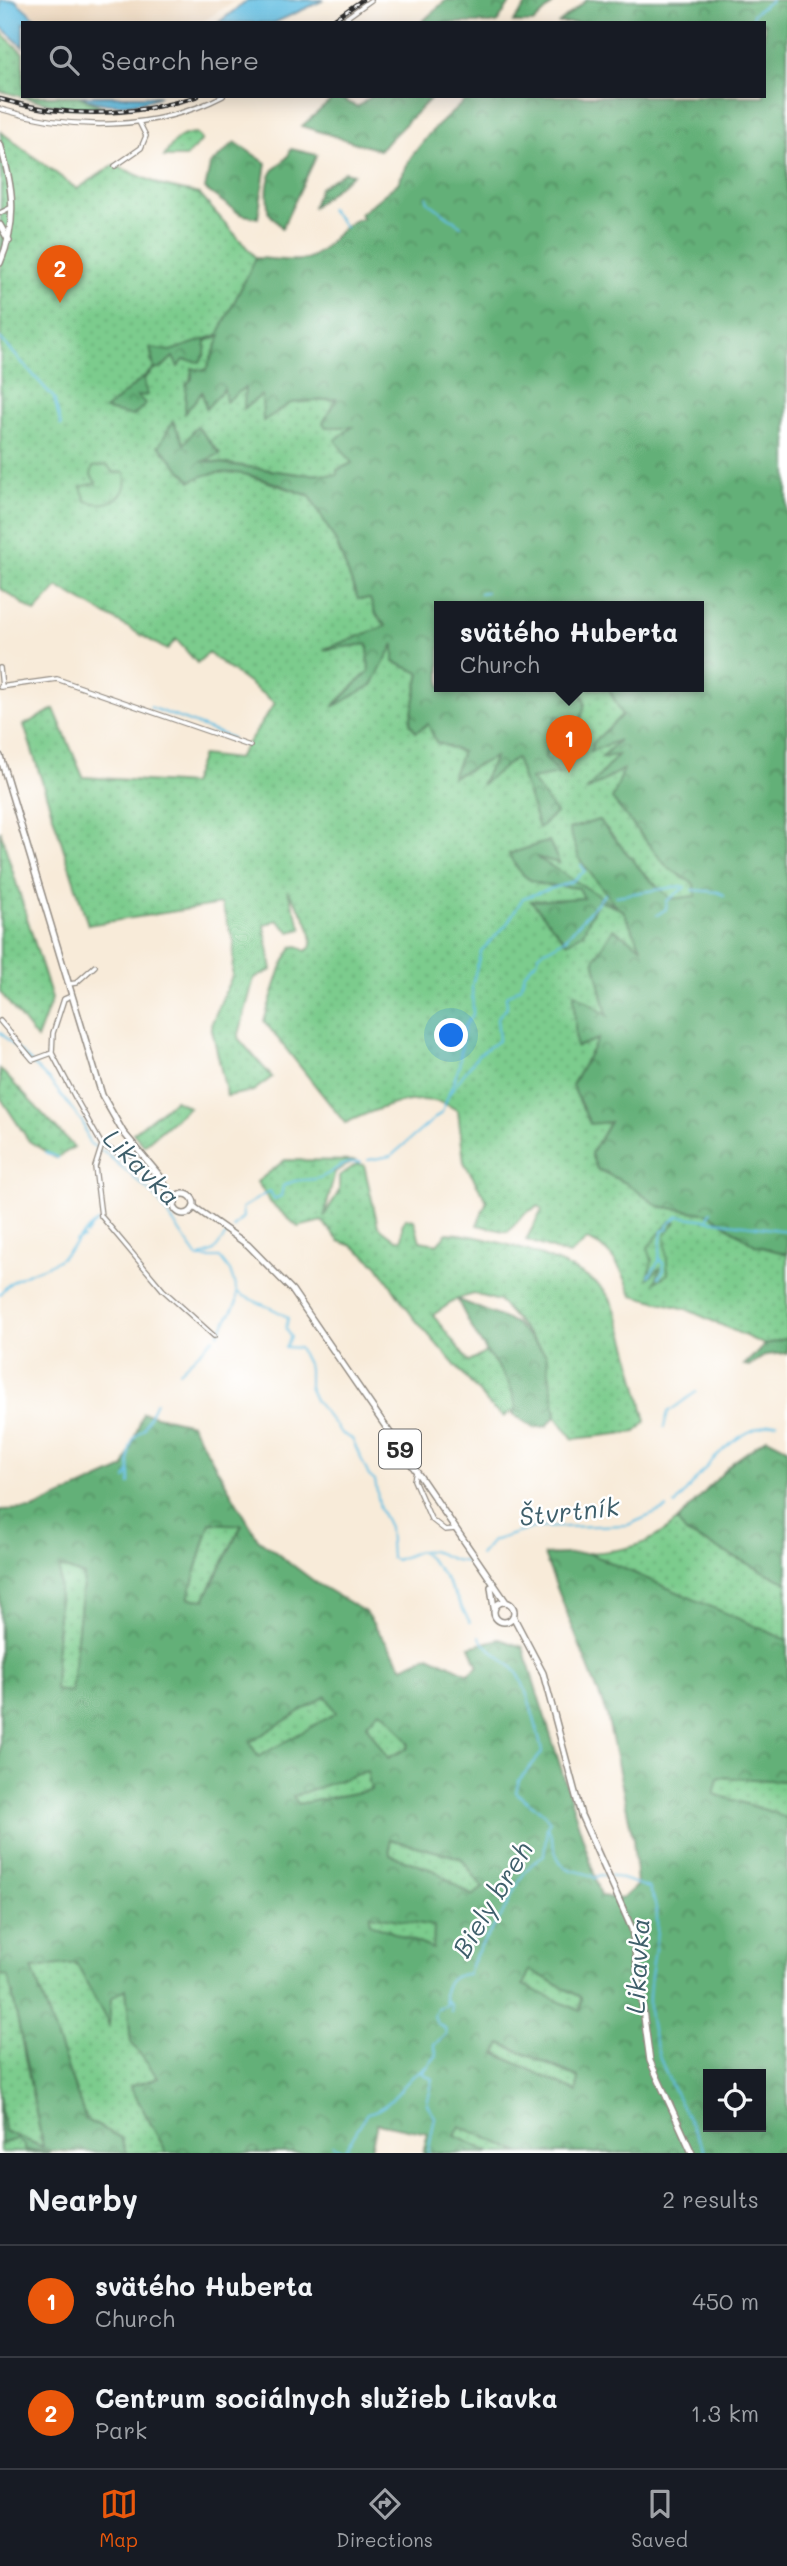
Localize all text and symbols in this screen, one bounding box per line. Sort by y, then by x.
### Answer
search box [21,21,766,98]
icon: search [45,41,83,79]
text: Search here [101,43,259,77]
pin: 2 [37,245,83,303]
popup [434,601,704,692]
text: svätého Huberta [460,615,678,649]
text: Church [460,649,540,679]
pin: 1 [546,715,592,773]
your location [434,1018,468,1052]
water label: Likavka [96,1121,188,1213]
road number: 59 [379,1430,421,1468]
water label: Štvrtník [517,1489,622,1533]
water label: Biely breh [444,1835,540,1963]
water label: Likavka [618,1917,656,2015]
map controls [703,2069,766,2132]
button: locate [703,2069,766,2132]
text: Nearby [28,2179,138,2219]
text: 2 results [662,2184,759,2214]
text: svätého Huberta [95,2269,313,2303]
text: 1 [46,2286,56,2316]
text: 450 m [692,2286,759,2316]
text: Church [95,2303,175,2333]
text: Centrum sociálnych služieb Likavka [95,2381,558,2415]
text: 2 [45,2398,57,2428]
text: 1.3 km [691,2398,759,2428]
text: Park [95,2415,147,2445]
tab: Map [99,2485,138,2552]
tab: Directions [336,2485,433,2552]
tab: Saved [631,2485,688,2552]

